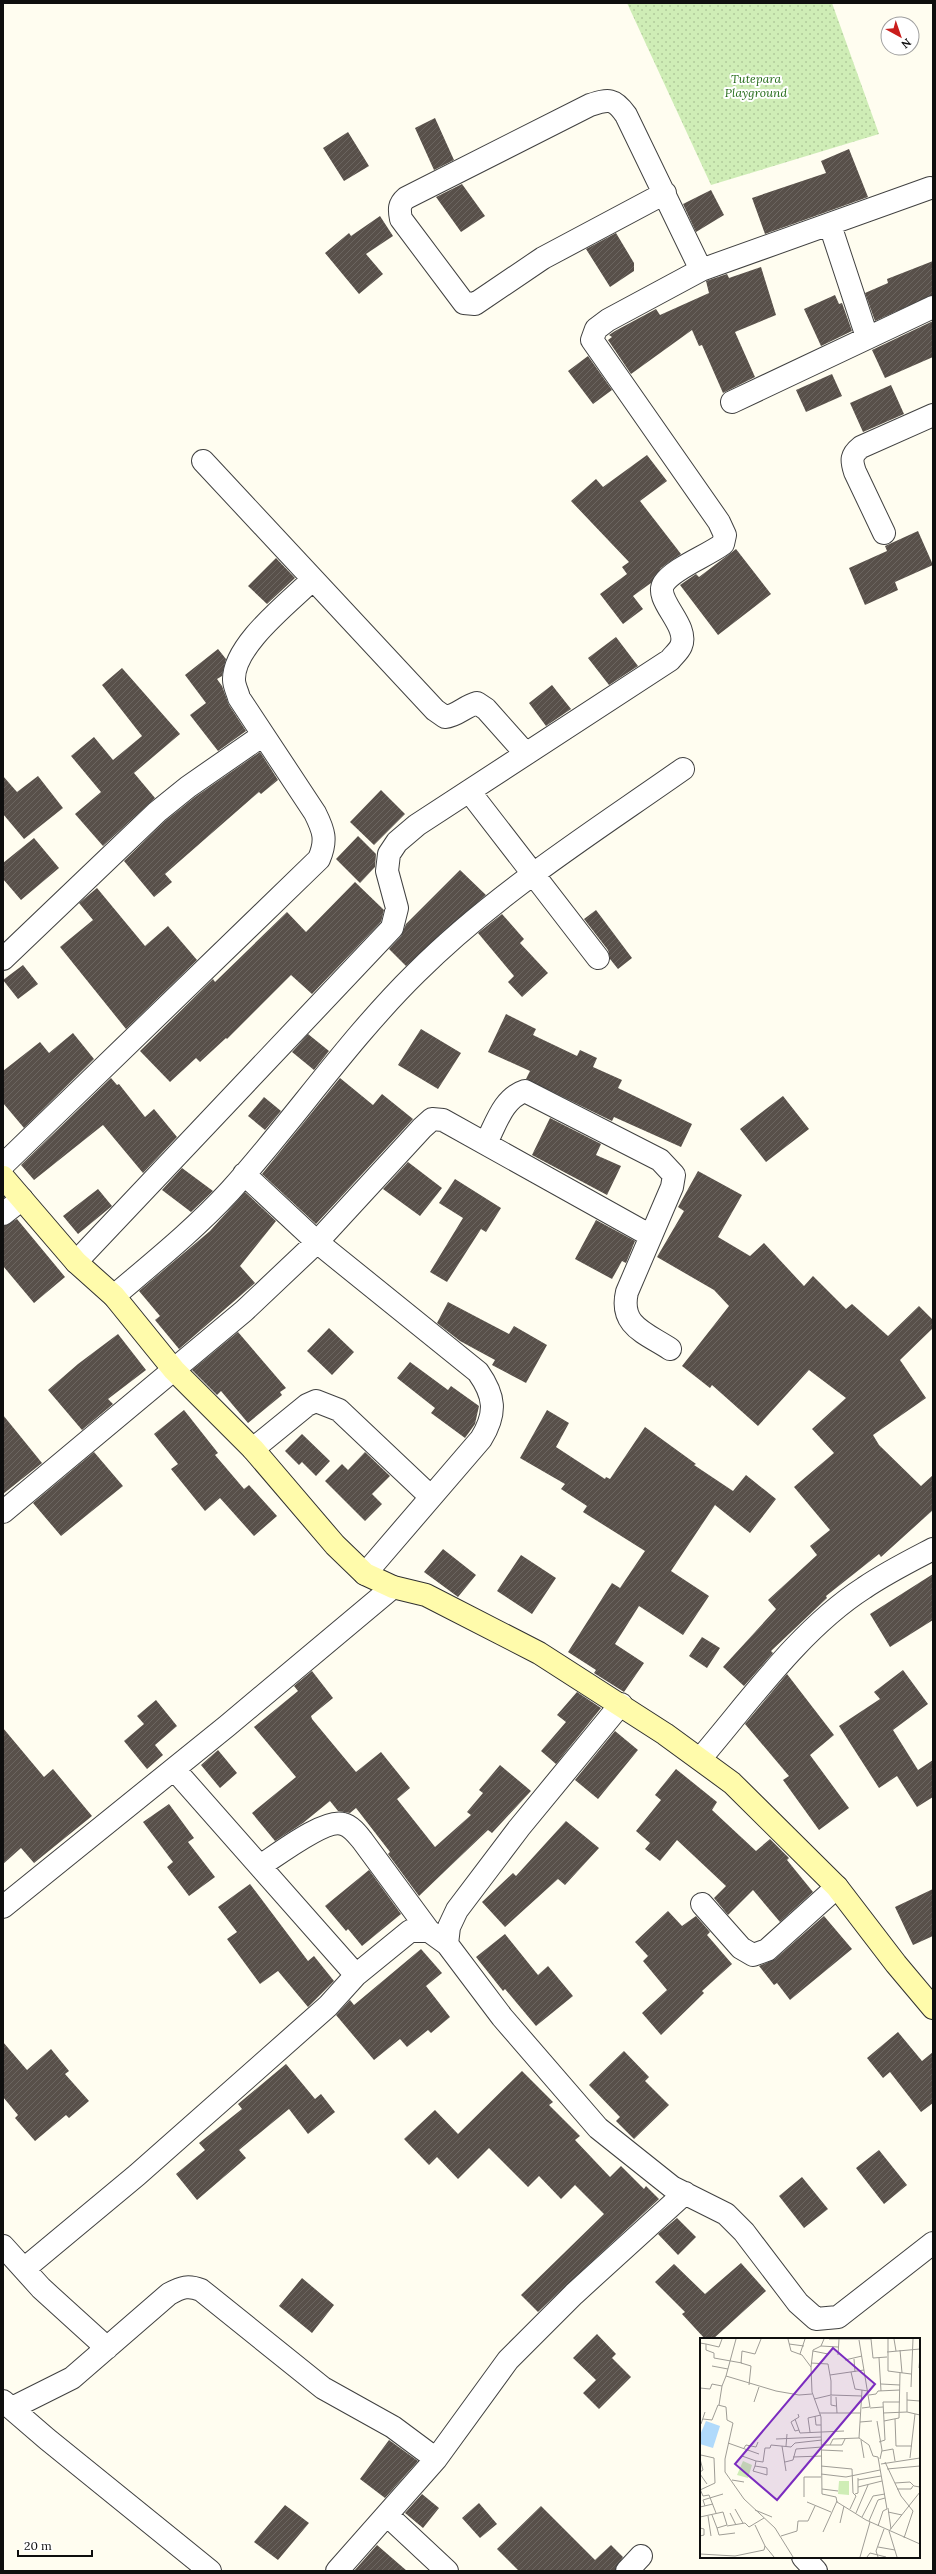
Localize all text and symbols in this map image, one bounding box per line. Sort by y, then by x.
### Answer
north arrow [880,16,920,56]
text: N [898,36,914,52]
park label: Tutepara Playground [725,71,787,100]
inset map [700,2338,920,2558]
scale bar [18,2532,92,2558]
text: 20 m [24,2538,52,2553]

